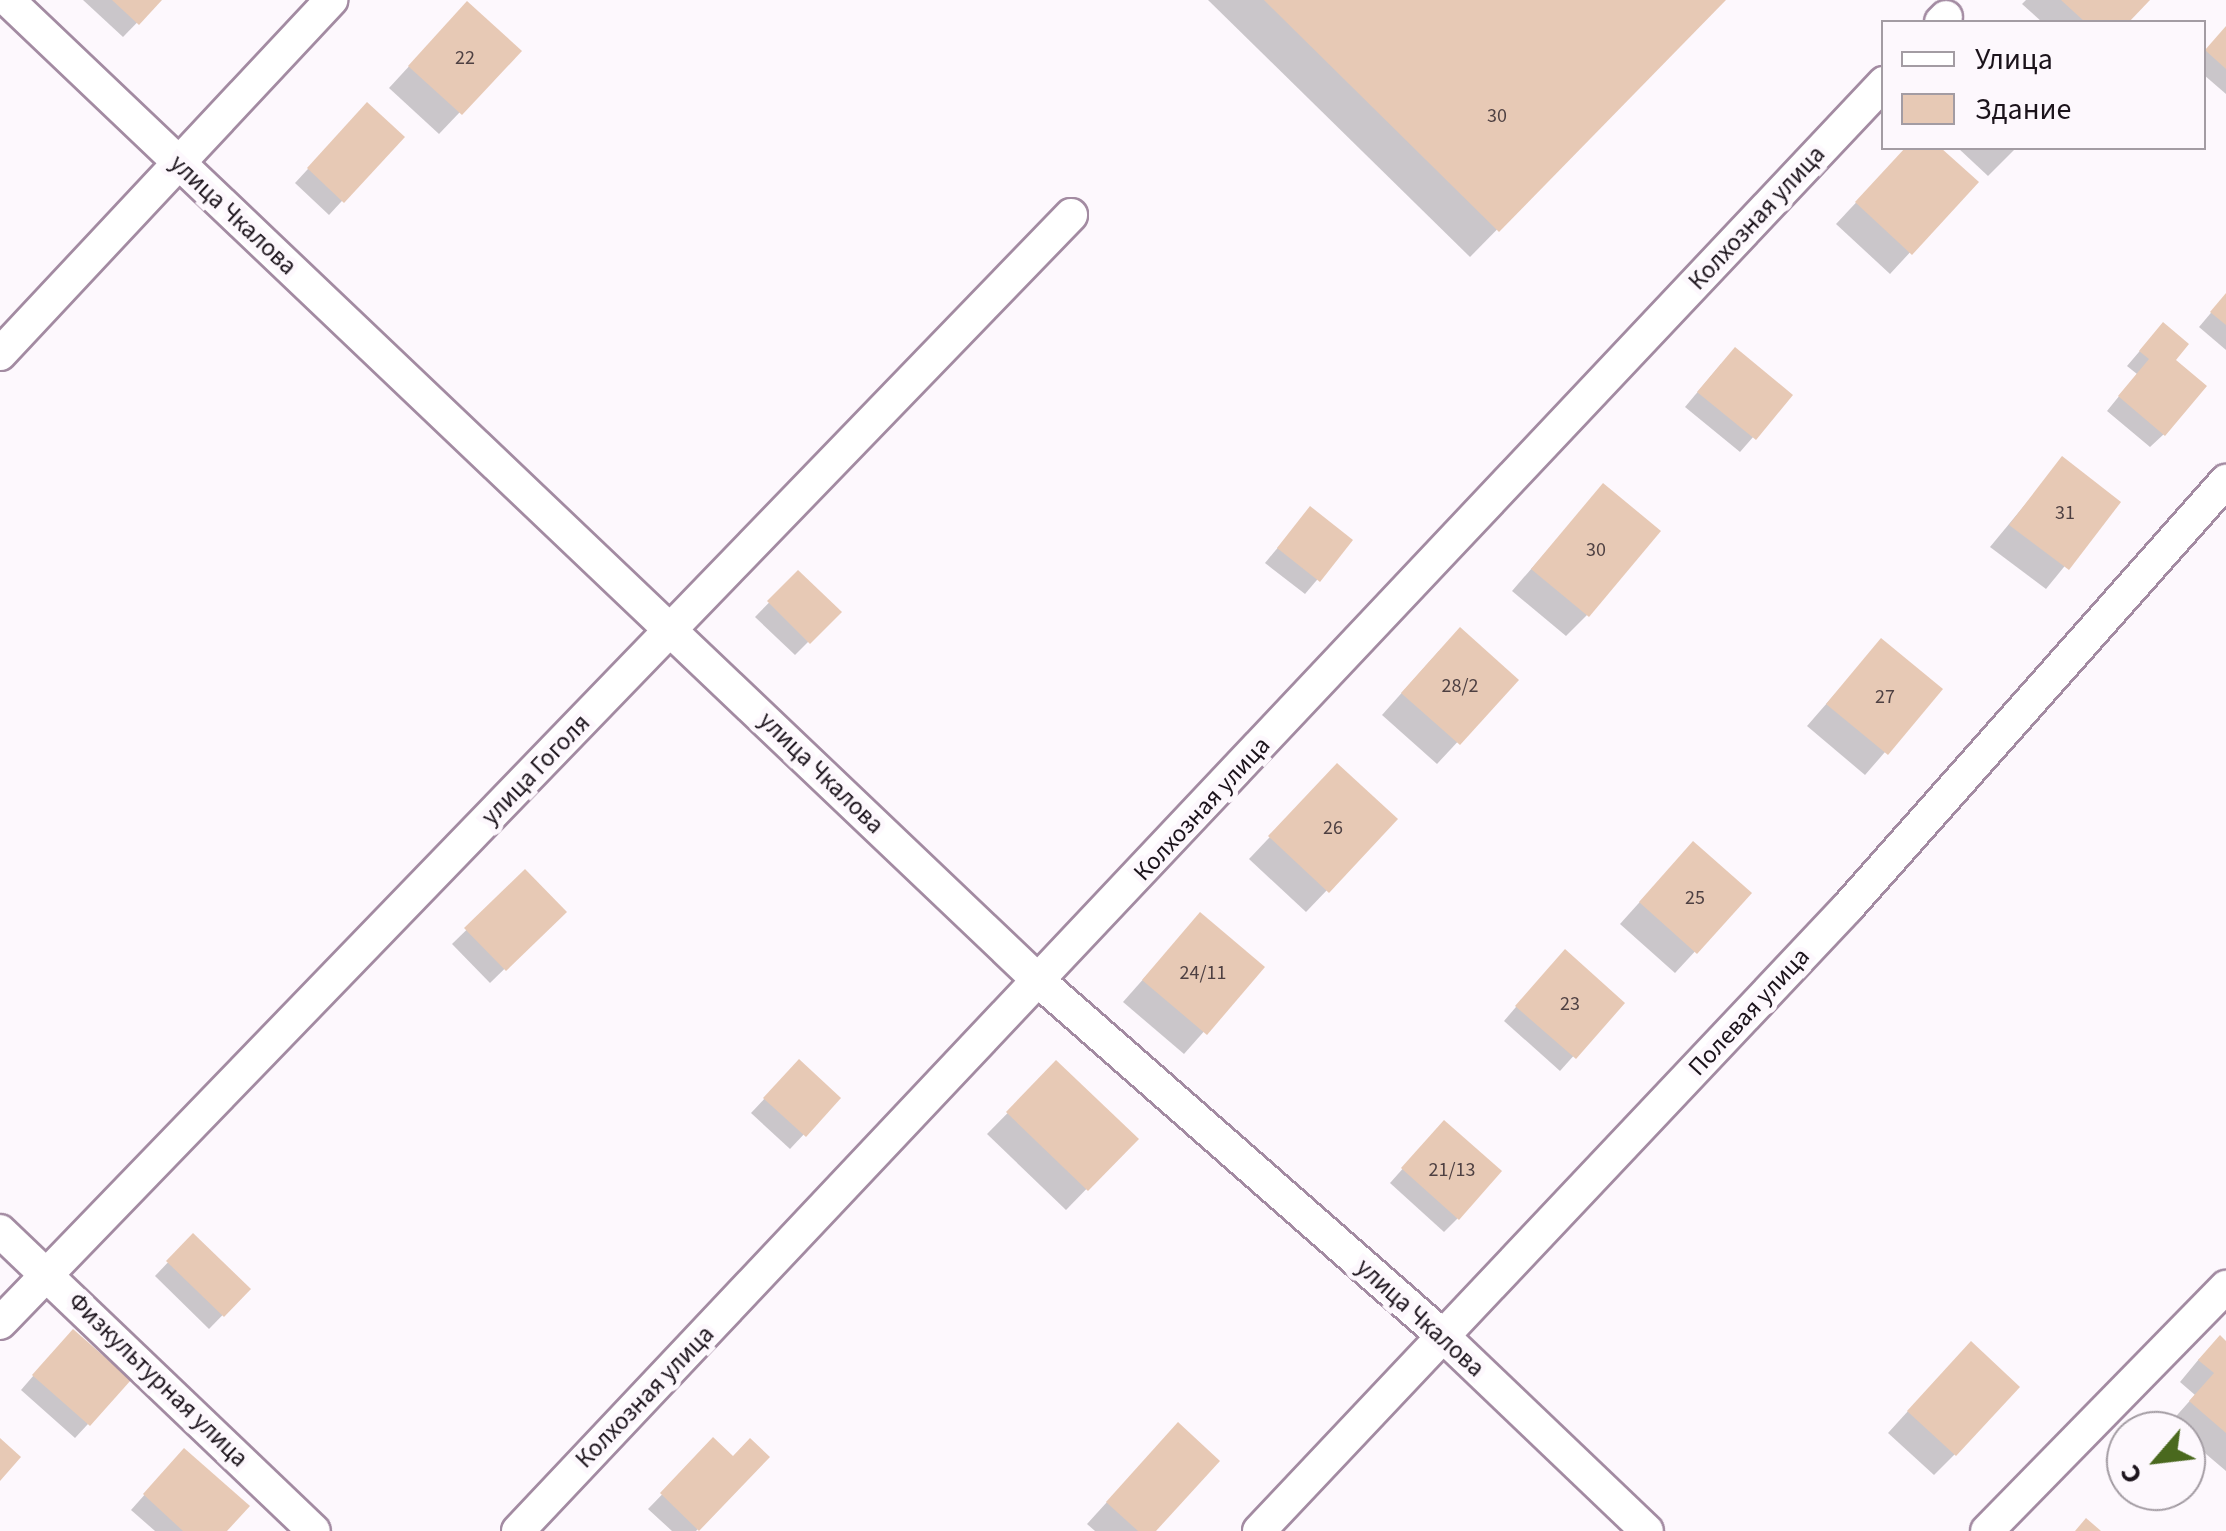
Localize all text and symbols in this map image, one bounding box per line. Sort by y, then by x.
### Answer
legend [1881,20,2206,150]
text: Улица [1975,38,2053,81]
house number: 22 [455,46,475,70]
text: Здание [1975,88,2071,131]
house number: 30 [1487,104,1507,128]
street label: Колхозная улица [1682,140,1832,296]
street label: улица Чкалова [163,149,303,281]
house number: 31 [2055,501,2075,525]
house number: 30 [1586,538,1606,562]
house number: 28/2 [1442,674,1478,698]
house number: 27 [1875,685,1895,709]
street label: улица Чкалова [752,706,890,840]
street label: улица Гоголя [476,708,596,832]
street label: Колхозная улица [1127,731,1277,887]
house number: 26 [1323,816,1343,840]
house number: 25 [1685,886,1705,910]
street label: Полевая улица [1682,942,1816,1082]
house number: 24/11 [1180,961,1226,985]
house number: 23 [1560,992,1580,1016]
house number: 21/13 [1429,1158,1475,1182]
street label: улица Чкалова [1350,1253,1490,1383]
street label: Физкультурная улица [62,1286,254,1474]
street label: Колхозная улица [569,1320,721,1474]
north arrow [2106,1411,2206,1511]
text: С [2110,1458,2153,1491]

